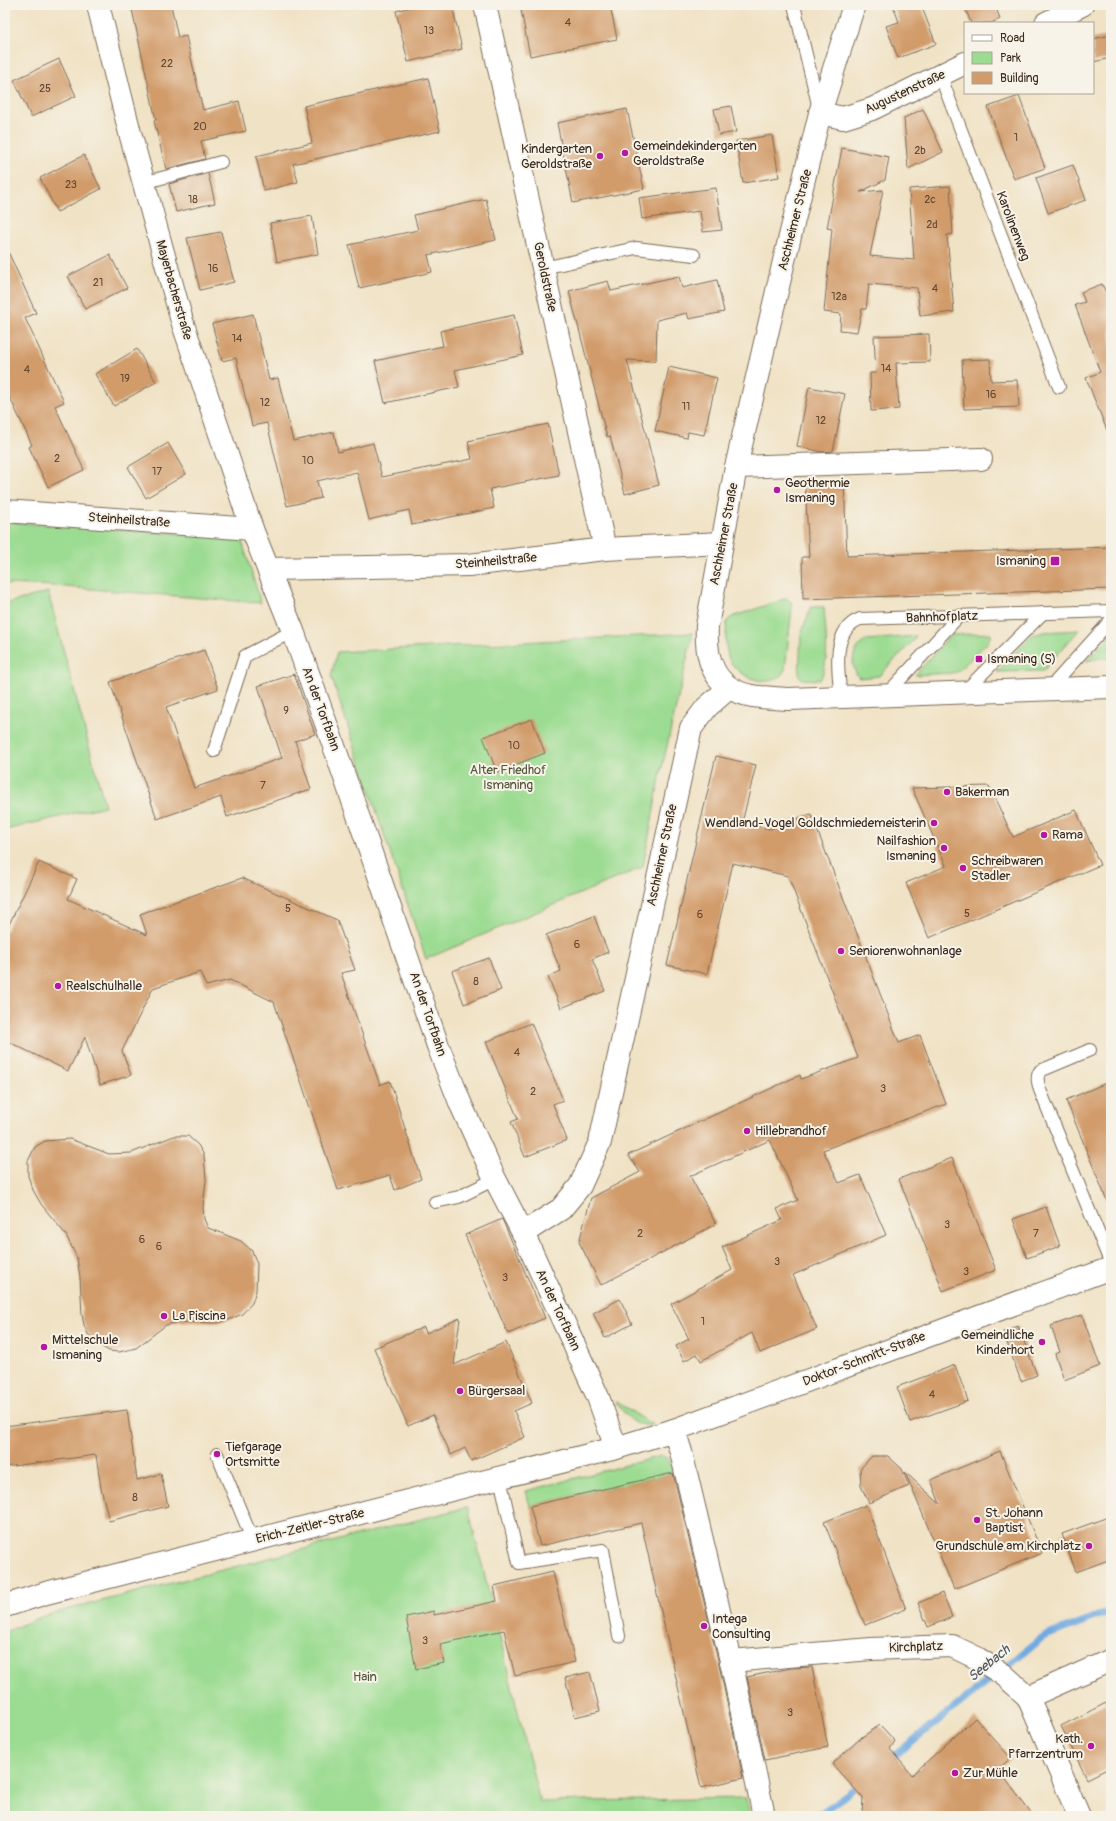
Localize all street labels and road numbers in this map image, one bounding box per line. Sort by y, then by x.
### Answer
street label: Augustenstraße [862,66,948,118]
street label: Aschheimer Straße [775,167,815,272]
street label: Karolinenweg [992,189,1034,263]
street label: Mayerbacherstraße [152,238,196,342]
street label: Geroldstraße [530,241,560,314]
street label: Aschheimer Straße [706,481,742,587]
street label: Steinheilstraße [88,509,171,531]
street label: Steinheilstraße [454,549,538,573]
street label: Bahnhofplatz [906,608,979,626]
street label: An der Torfbahn [298,665,344,753]
street label: Aschheimer Straße [643,802,681,907]
street label: An der Torfbahn [406,970,450,1058]
street label: An der Torfbahn [532,1267,584,1353]
street label: Doktor-Schmitt-Straße [800,1328,928,1390]
street label: Erich-Zeitler-Straße [254,1505,367,1547]
street label: Kirchplatz [889,1638,944,1656]

